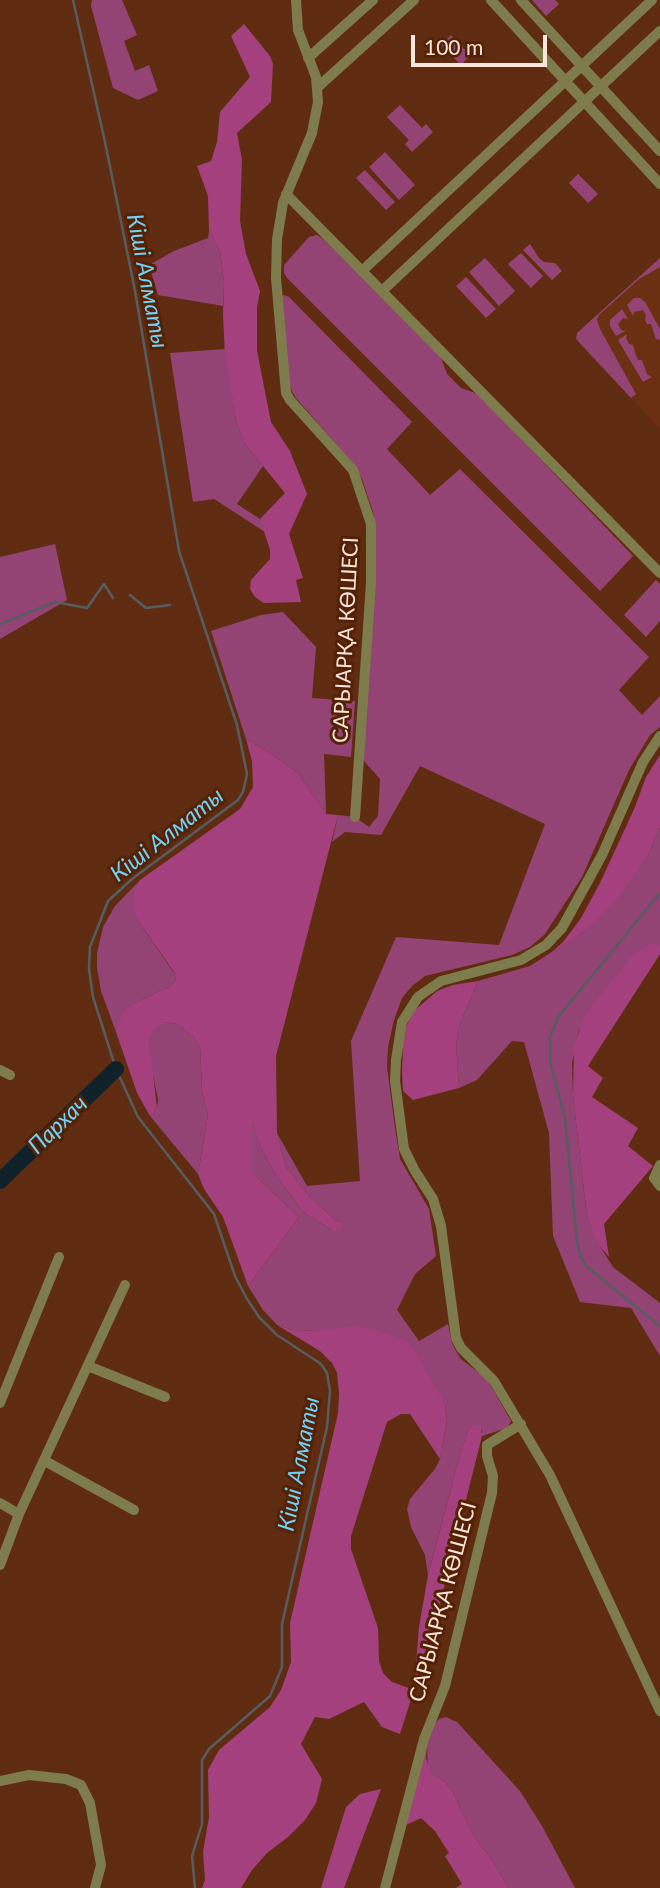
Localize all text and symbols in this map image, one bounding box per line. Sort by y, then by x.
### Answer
scale bar [415,21,552,65]
text: 100 m [424,34,483,59]
water label: Кіші Алматы [120,211,174,351]
street label: САРЫАРҚА КӨШЕСІ [328,537,364,743]
water label: Кіші Алматы [105,782,229,888]
water label: Пархач [23,1090,93,1160]
water label: Кіші Алматы [272,1394,326,1534]
street label: САРЫАРҚА КӨШЕСІ [404,1499,482,1705]

